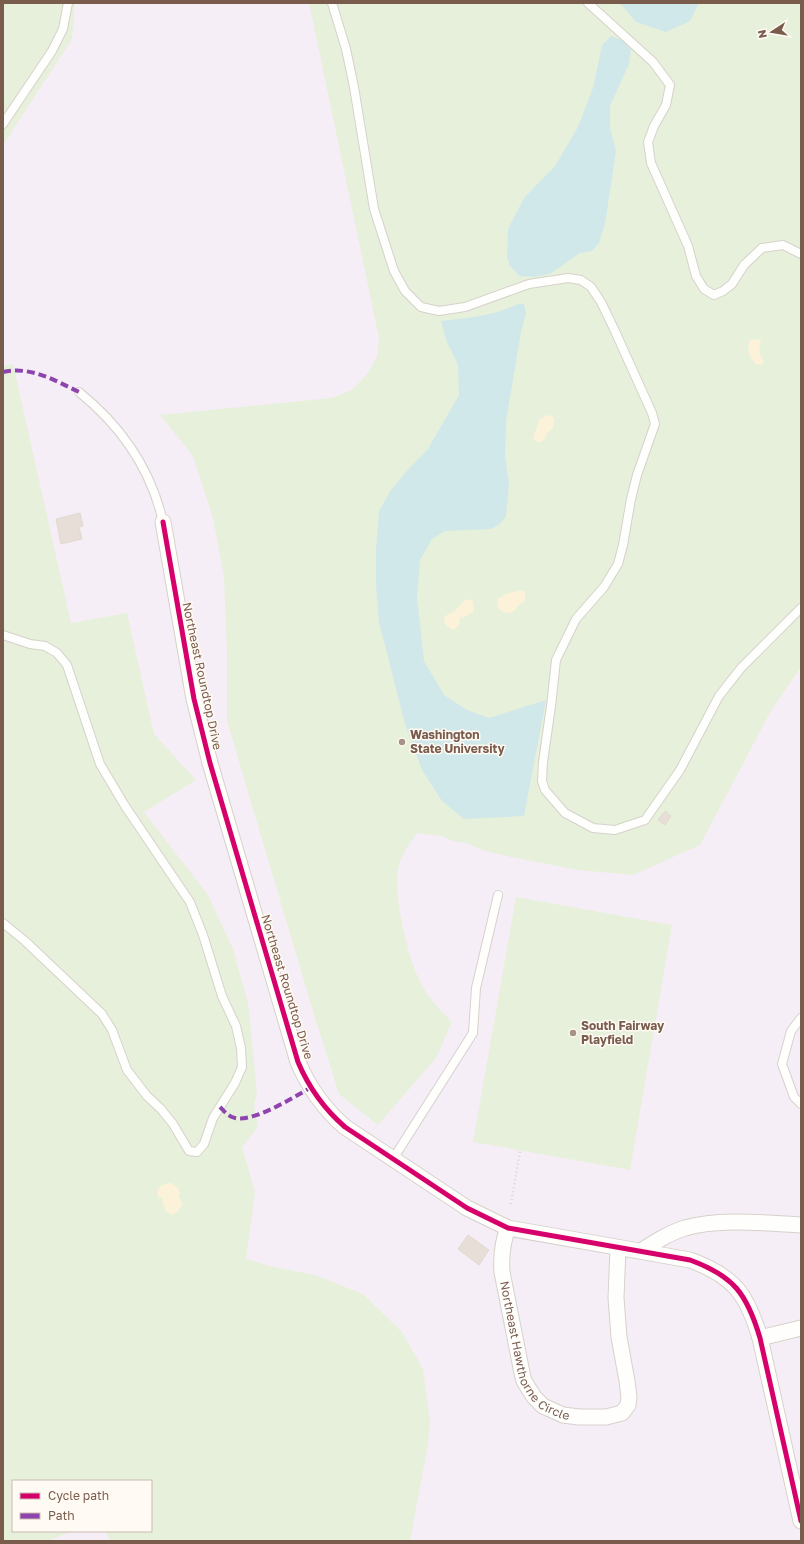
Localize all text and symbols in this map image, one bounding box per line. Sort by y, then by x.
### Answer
north arrow [752,12,792,52]
text: N [755,29,769,40]
street label: Northeast Roundtop Drive [179,601,225,751]
place label: Washington State University [410,727,506,756]
marker: Washington State University [397,737,407,747]
street label: Northeast Roundtop Drive [258,913,317,1061]
place label: South Fairway Playfield [581,1018,665,1047]
marker: South Fairway Playfield [568,1028,578,1038]
street label: Northeast Hawthorne Circle [497,1280,570,1423]
legend [12,1480,152,1532]
text: Cycle path [48,1488,109,1503]
text: Path [48,1508,75,1523]

